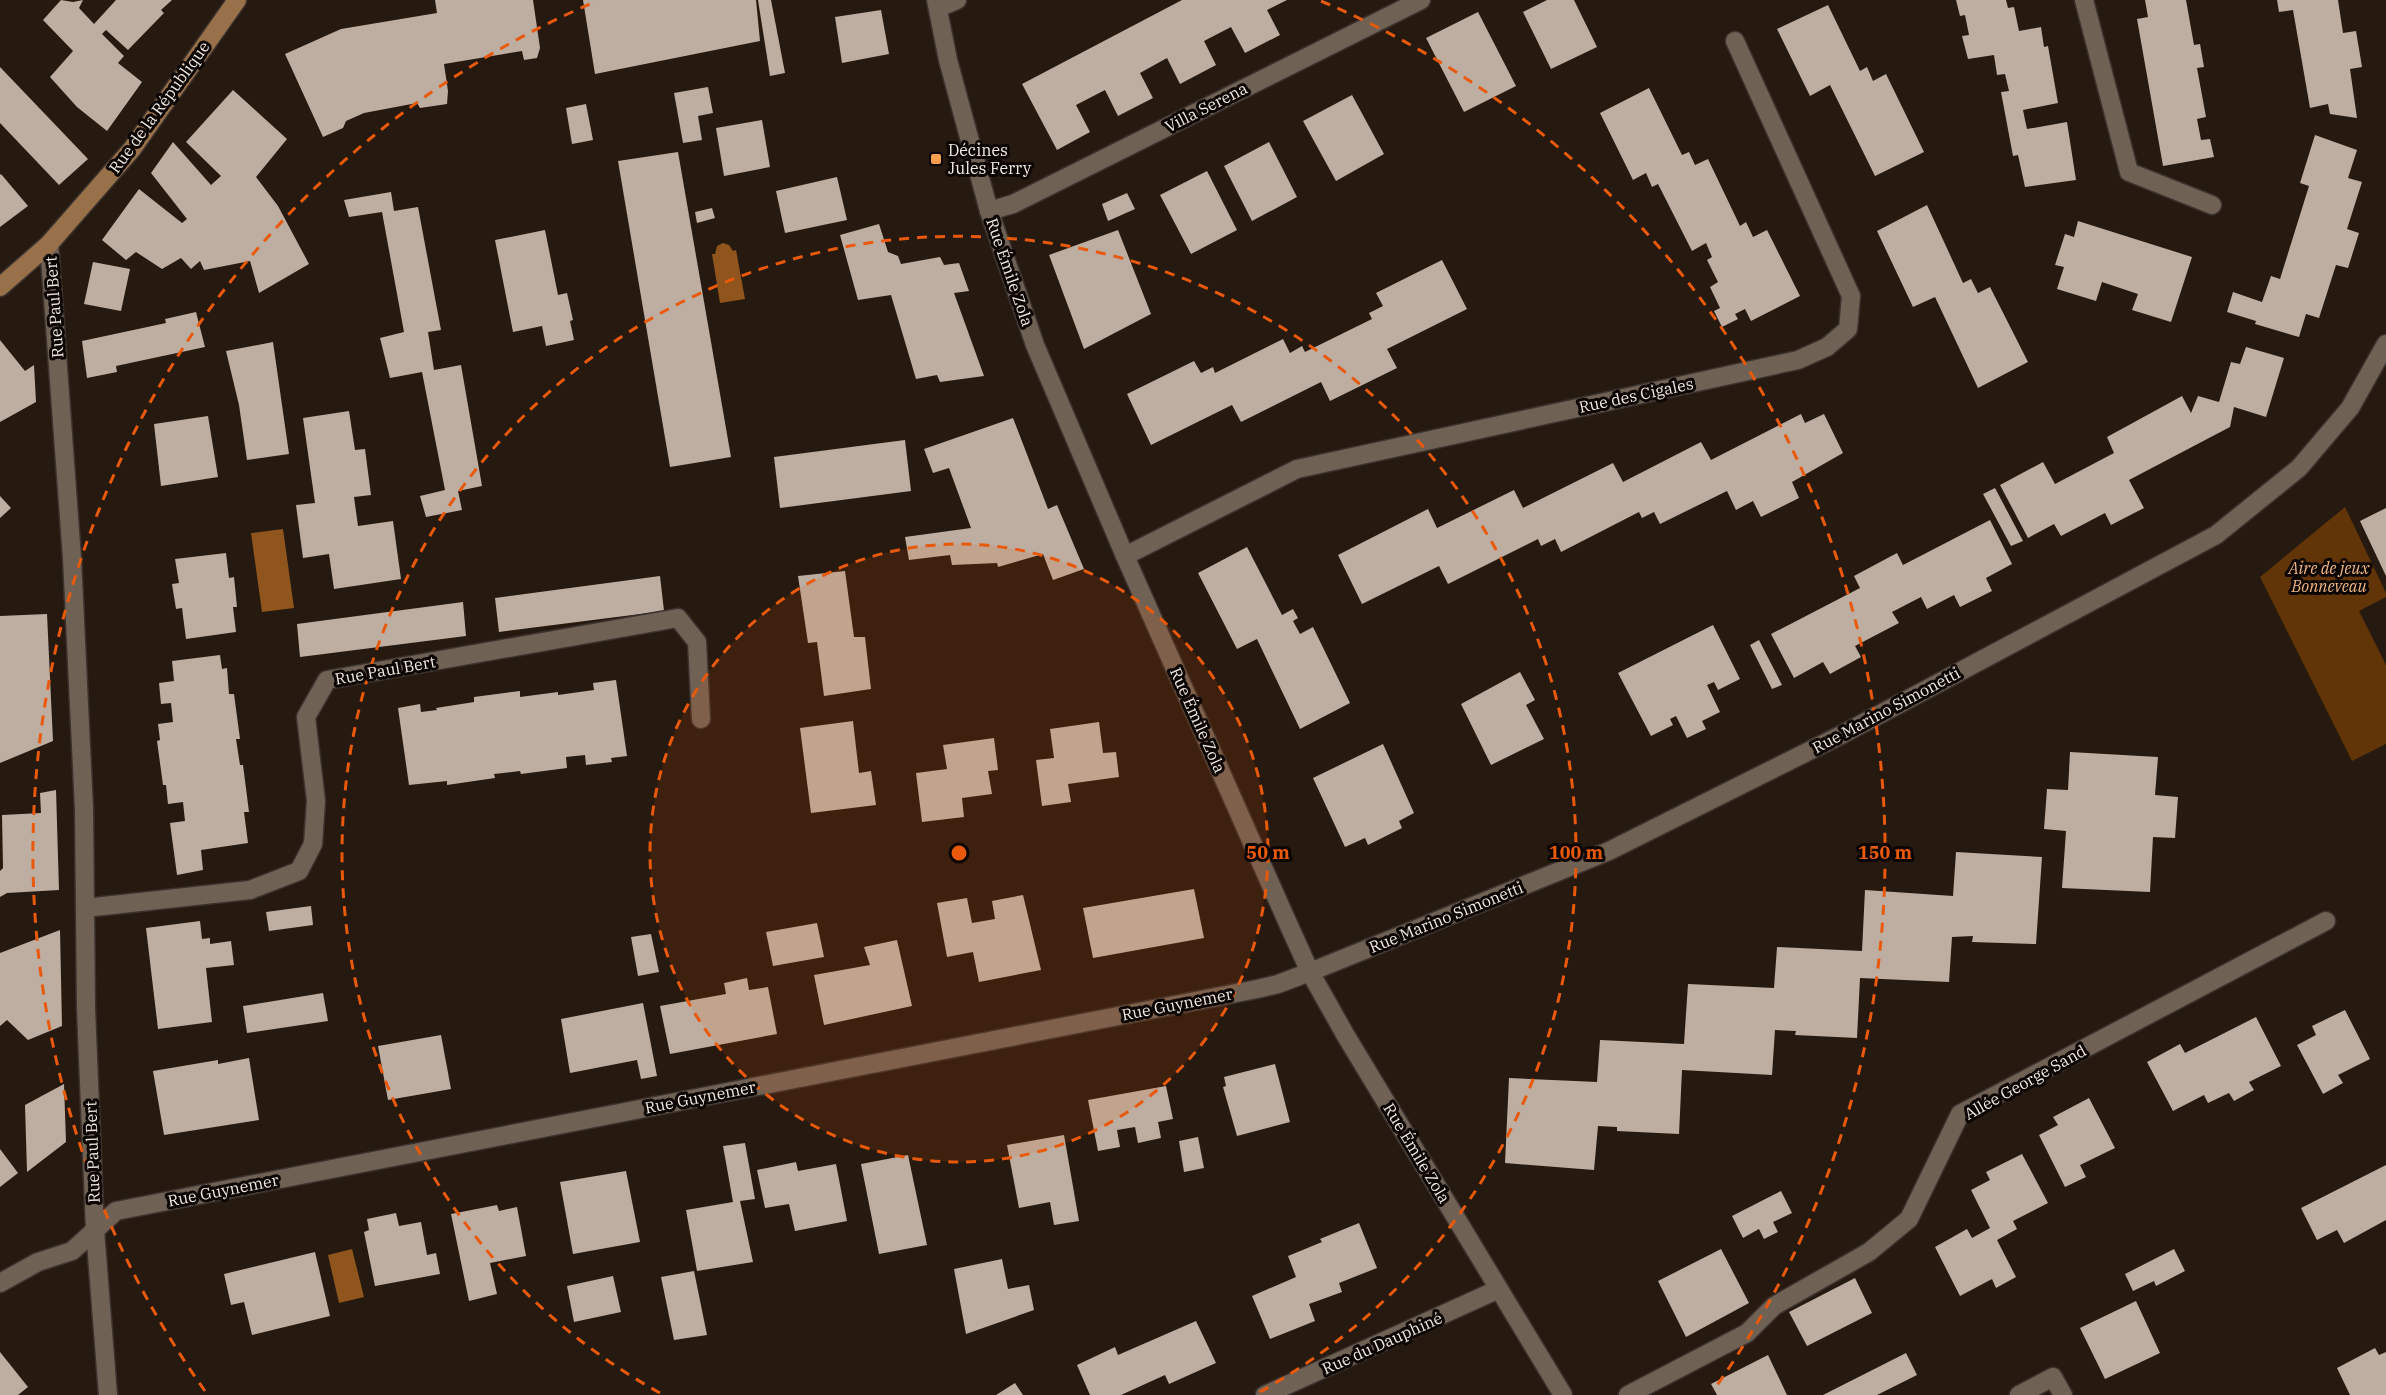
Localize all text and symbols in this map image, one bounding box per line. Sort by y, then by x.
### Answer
street label: Rue de la République [104,37,214,177]
street label: Villa Serena [1161,78,1251,136]
place label: Décines Jules Ferry [948,140,1032,178]
marker: Décines Jules Ferry [929,152,943,166]
street label: Rue Émile Zola [982,215,1039,329]
street label: Rue Paul Bert [40,255,68,359]
street label: Rue des Cigales [1577,373,1695,417]
park label: Aire de jeux Bonneveau [2287,558,2370,596]
street label: Rue Paul Bert [333,651,437,689]
street label: Rue Marino Simonetti [1809,663,1963,757]
street label: Rue Émile Zola [1166,664,1231,776]
text: 50 m [1246,841,1290,864]
text: 100 m [1549,841,1604,864]
text: 150 m [1858,841,1913,864]
centre of rings [949,843,969,863]
street label: Rue Marino Simonetti [1366,877,1526,957]
street label: Rue Guynemer [1120,983,1234,1025]
street label: Allée George Sand [1960,1040,2090,1124]
street label: Rue Guynemer [643,1076,757,1118]
street label: Rue Émile Zola [1379,1099,1456,1207]
street label: Rue Paul Bert [80,1100,104,1203]
street label: Rue Guynemer [166,1169,280,1211]
street label: Rue du Dauphiné [1319,1307,1445,1379]

